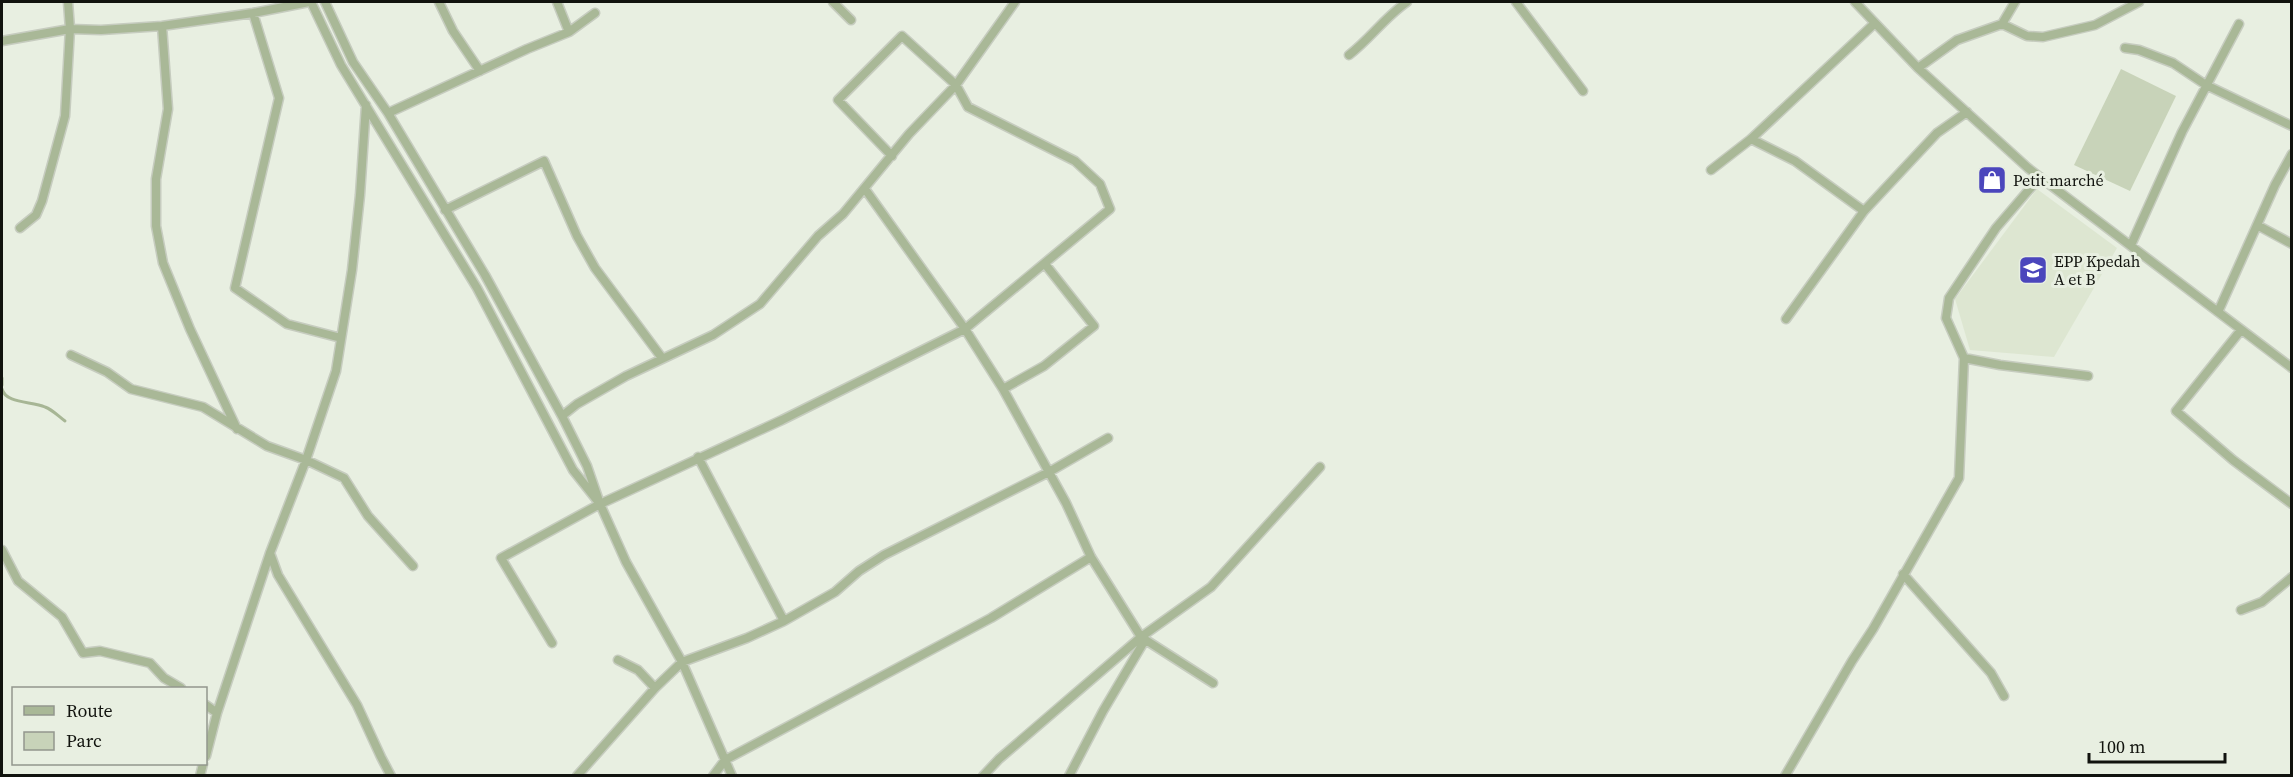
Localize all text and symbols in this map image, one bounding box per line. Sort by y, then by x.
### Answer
shop icon: Petit marché [1976,164,2008,196]
place label: Petit marché [2013,169,2104,191]
place label: EPP Kpedah A et B [2054,250,2141,290]
school or university icon: EPP Kpedah A et B [2017,254,2049,286]
legend [12,687,207,765]
text: Route [66,698,113,723]
scale bar [2089,726,2226,764]
text: Parc [66,728,102,753]
text: 100 m [2098,734,2145,759]

